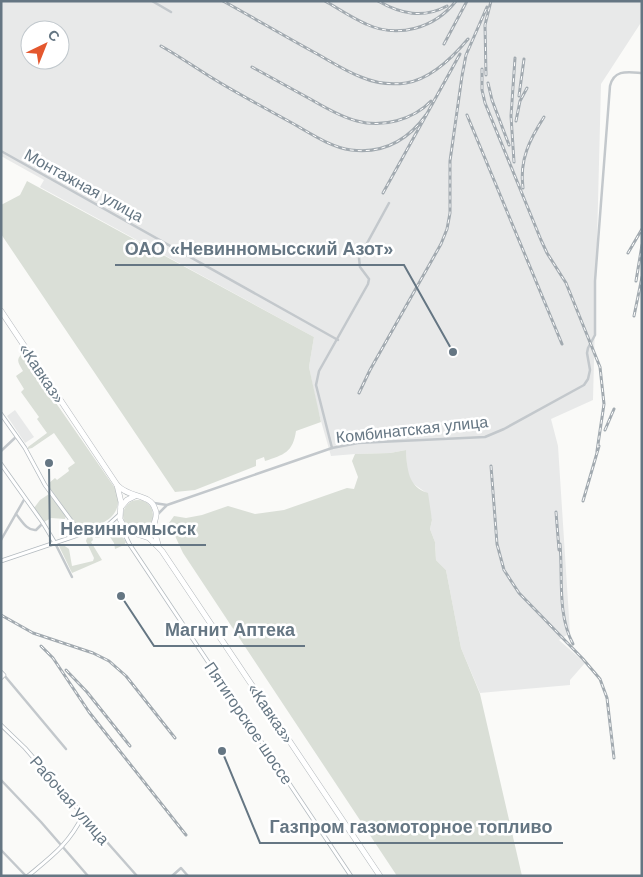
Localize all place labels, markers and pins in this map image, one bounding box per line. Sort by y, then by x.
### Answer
callout: ОАО «Невинномысский Азот» [115,232,404,265]
callout: Невинномысск [50,512,206,545]
callout: Магнит Аптека [154,613,305,646]
callout: Газпром газомоторное топливо [260,810,563,843]

